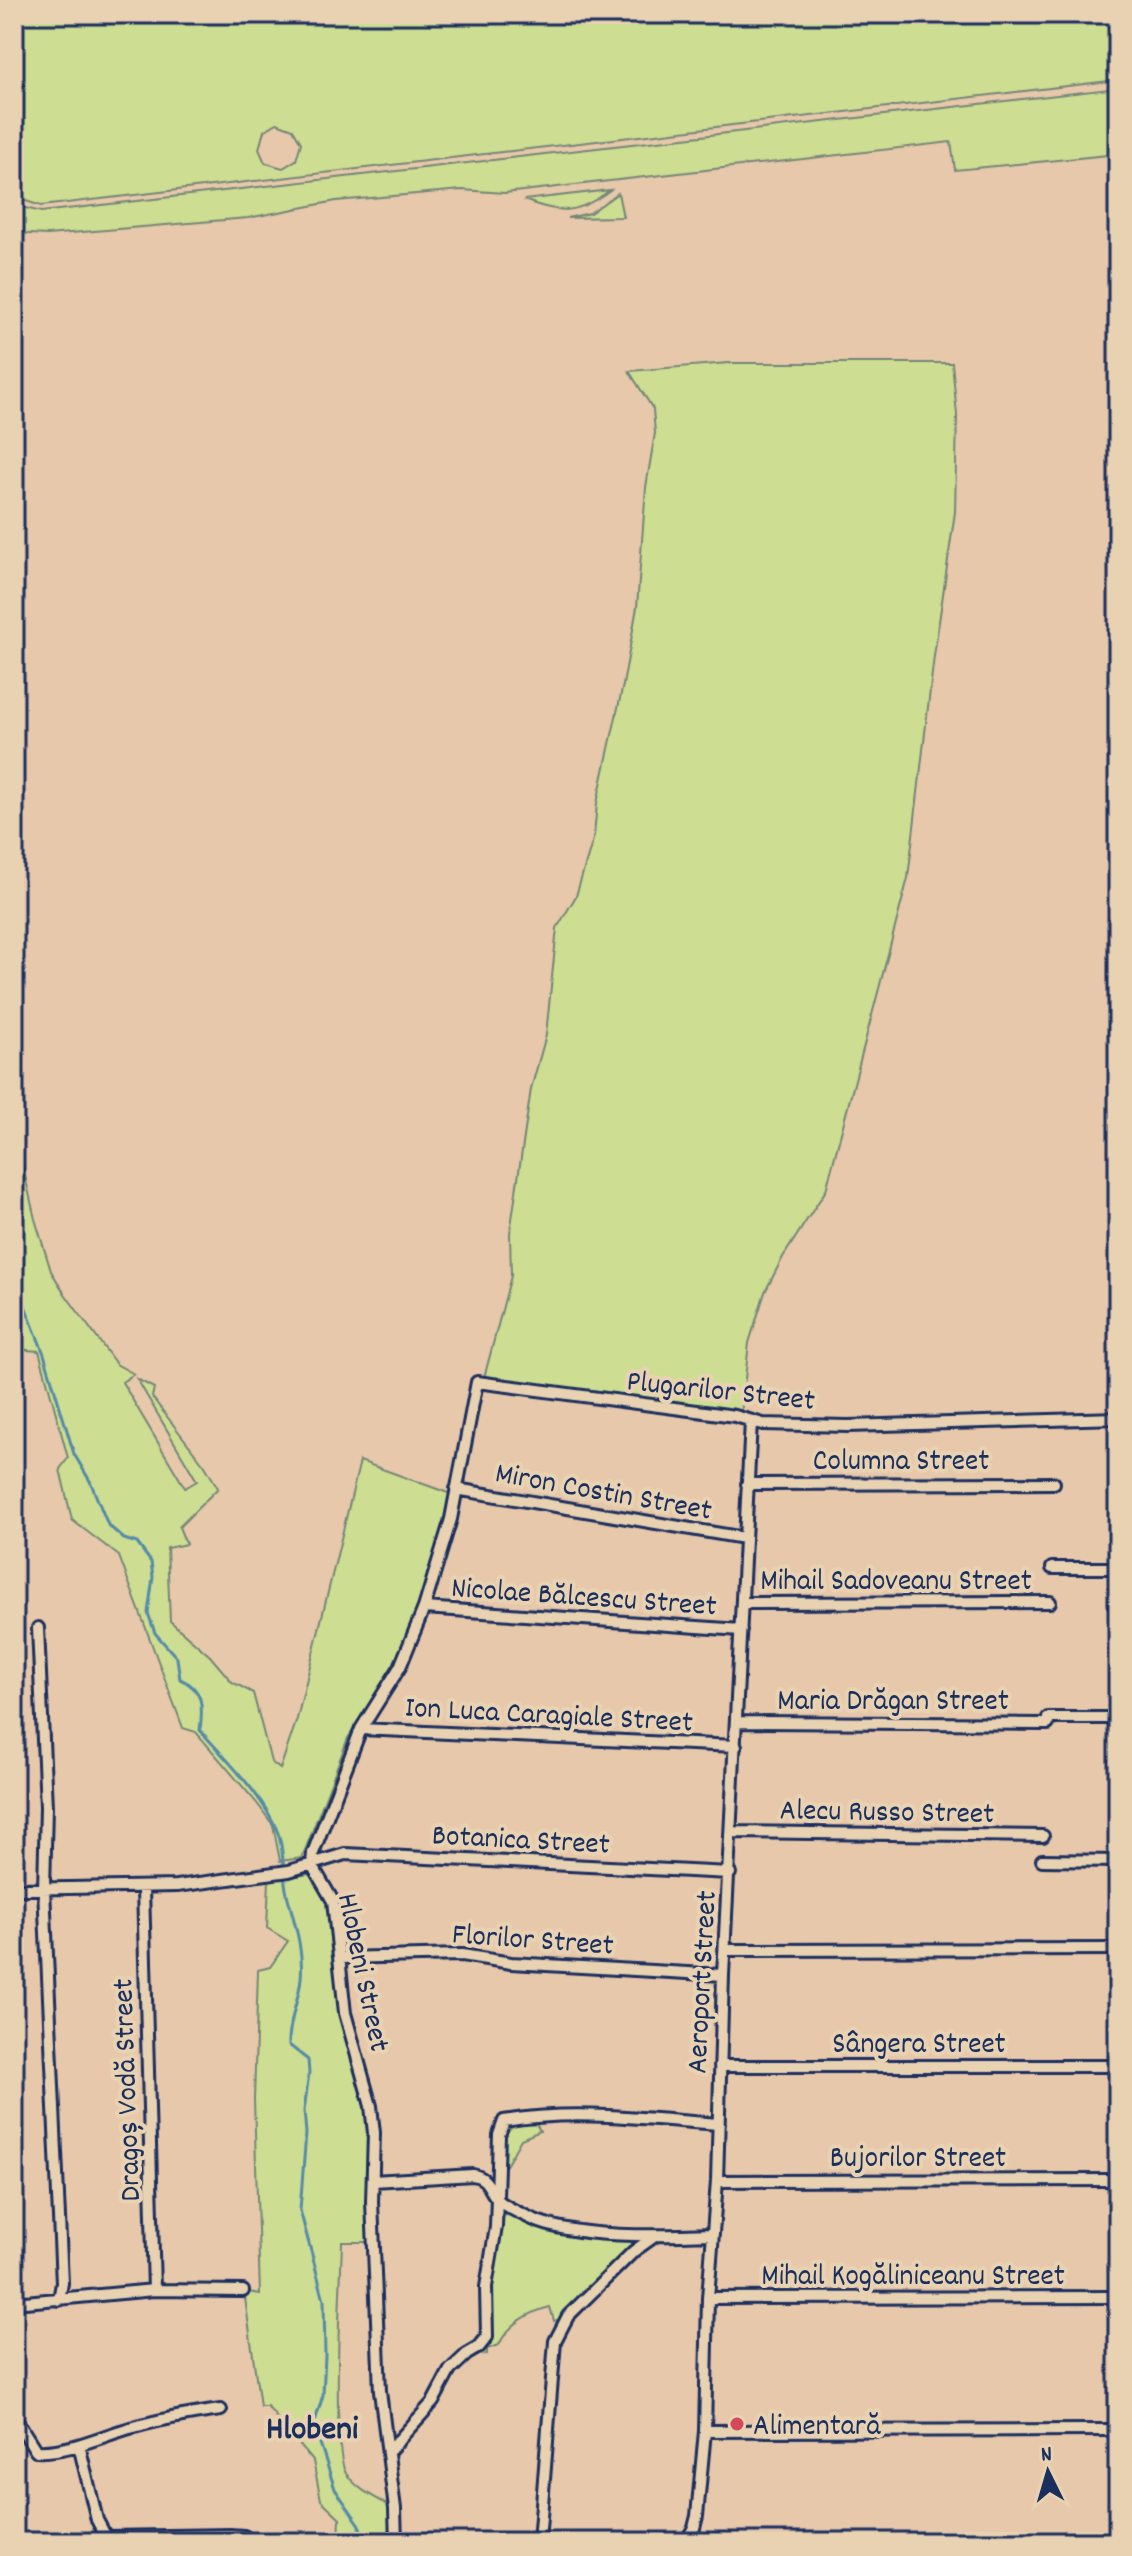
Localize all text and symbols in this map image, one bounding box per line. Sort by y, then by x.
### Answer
street label: Plugarilor Street [624,1362,817,1425]
street label: Columna Street [813,1442,989,1485]
street label: Miron Costin Street [492,1454,715,1535]
street label: Mihail Sadoveanu Street [760,1562,1032,1605]
street label: Nicolae Bălcescu Street [450,1569,718,1630]
street label: Maria Drăgan Street [777,1682,1009,1725]
street label: Ion Luca Caragiale Street [404,1688,694,1747]
street label: Alecu Russo Street [779,1791,995,1838]
street label: Botanica Street [431,1816,611,1869]
street label: Hlobeni Street [323,1890,398,2056]
street label: Aeroport Street [678,1890,731,2075]
street label: Florilor Street [450,1915,615,1970]
street label: Dragoș Vodă Street [104,1978,155,2202]
street label: Sângera Street [832,2025,1006,2068]
street label: Bujorilor Street [830,2139,1006,2182]
street label: Mihail Kogăliniceanu Street [761,2257,1065,2300]
district label: Hlobeni [266,2407,359,2456]
place label: Alimentară [753,2407,881,2450]
marker: Alimentară [728,2415,746,2433]
north arrow [1008,2432,1088,2512]
text: N [1040,2440,1053,2471]

